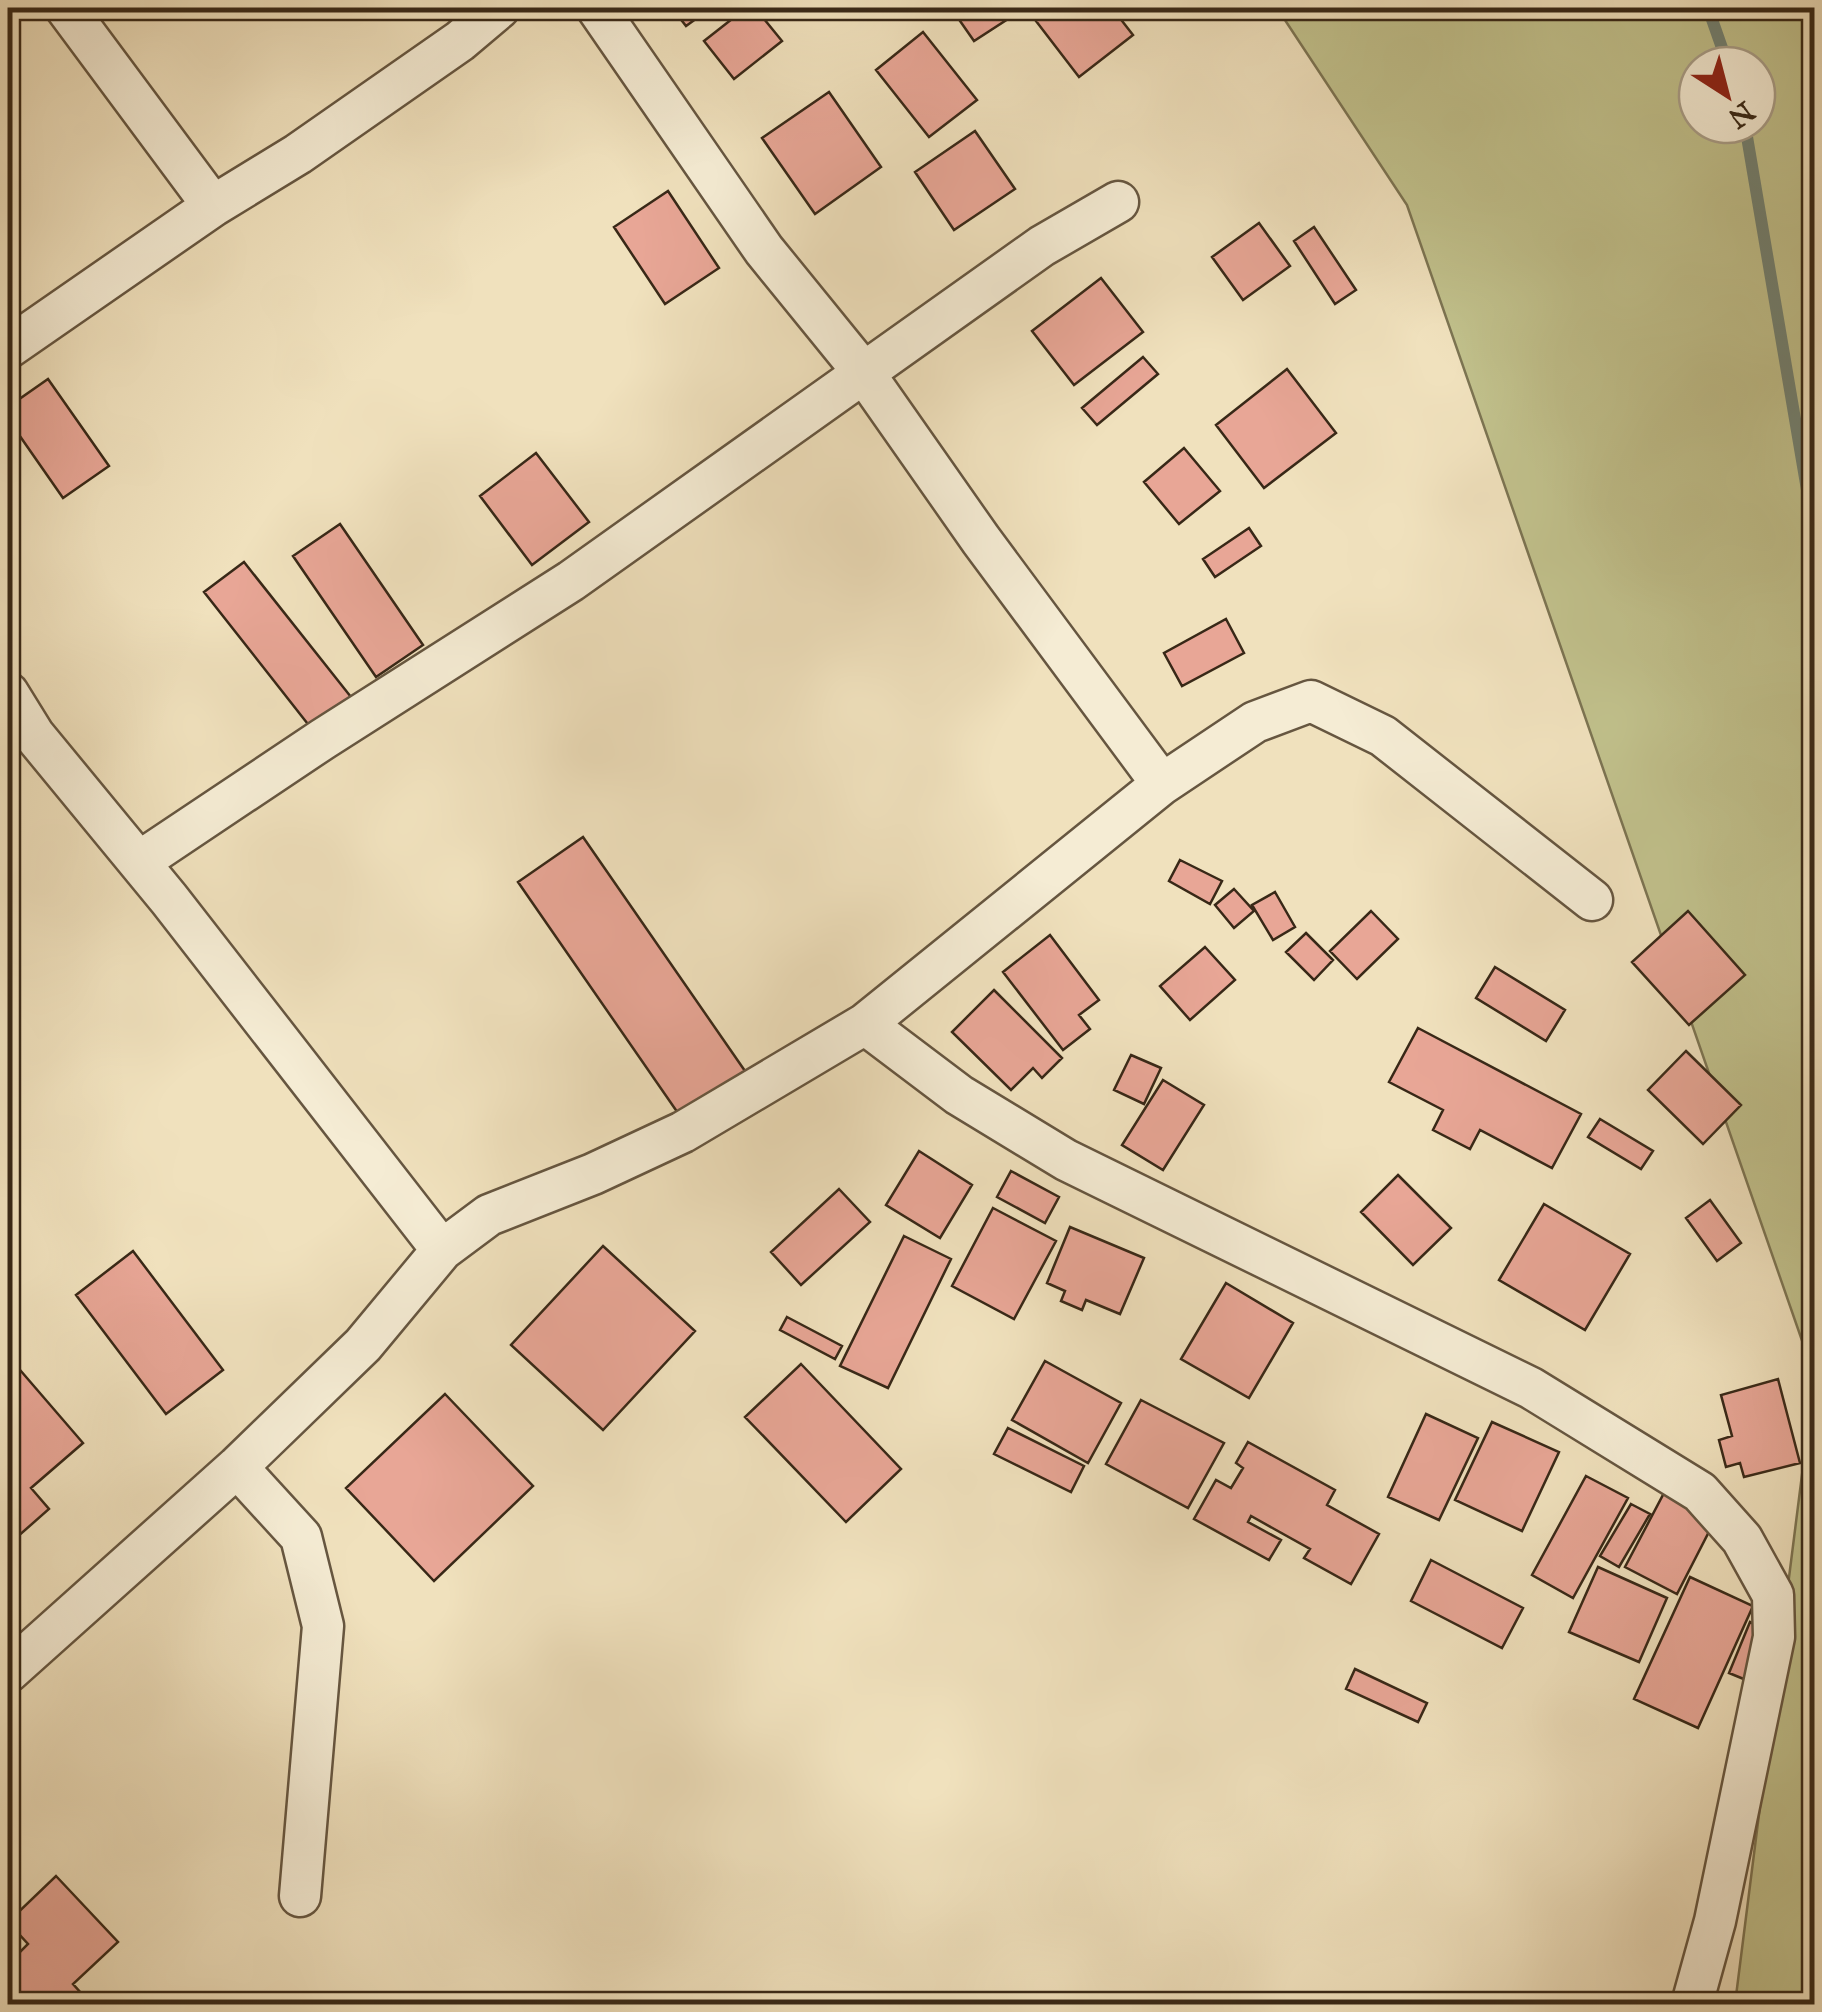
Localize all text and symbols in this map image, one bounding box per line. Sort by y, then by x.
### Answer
north arrow [1677,45,1777,145]
text: N [1721,94,1761,136]

